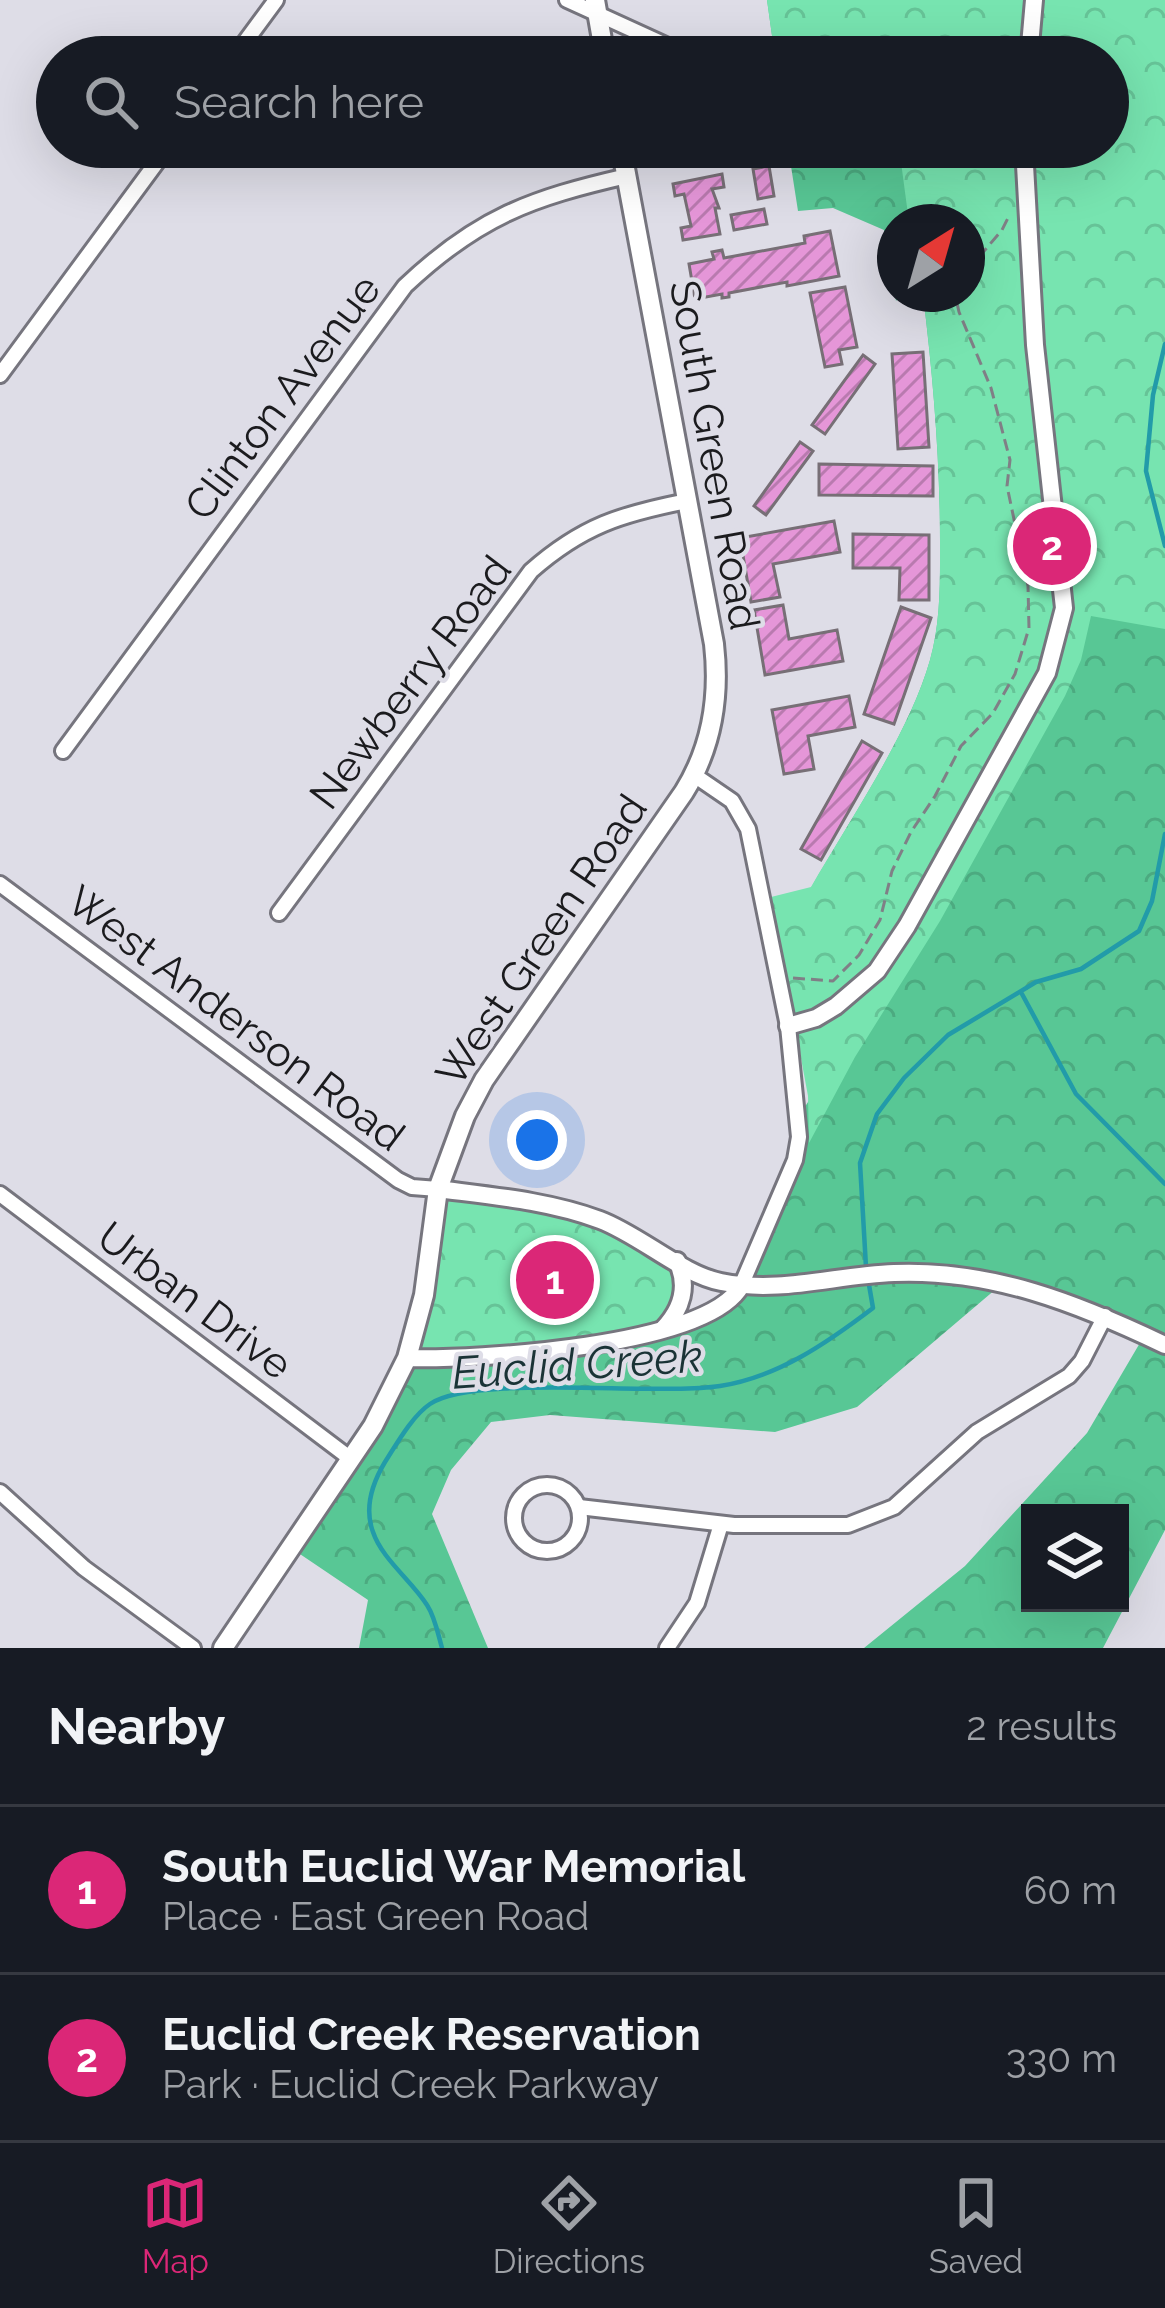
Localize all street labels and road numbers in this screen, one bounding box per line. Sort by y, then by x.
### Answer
street label: Clinton Avenue [174,265,390,529]
street label: South Green Road [660,276,769,634]
street label: Newberry Road [300,546,521,818]
street label: West Green Road [426,786,657,1095]
street label: West Anderson Road [58,876,414,1161]
street label: Urban Drive [88,1211,301,1389]

